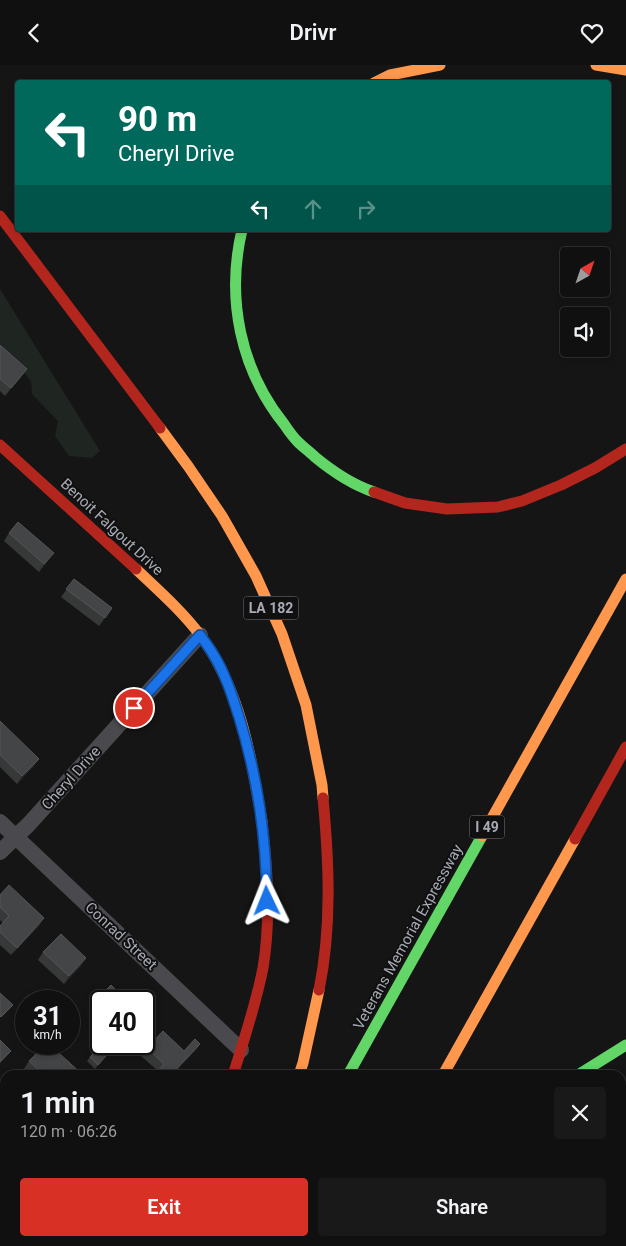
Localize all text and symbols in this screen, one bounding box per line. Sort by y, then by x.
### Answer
icon: back [20,19,48,47]
icon: heart [578,19,606,47]
text: Drivr [290,20,336,45]
text: 90 m [118,99,197,140]
icon: left [35,100,100,165]
text: Cheryl Drive [118,141,234,166]
icon: left [246,195,274,223]
icon: ahead [299,195,327,223]
icon: right [352,195,380,223]
north arrow [560,247,610,297]
map controls [560,247,610,357]
button: sound [560,307,610,357]
street label: Benoit Falgout Drive [57,475,167,579]
road number: LA 182 [244,597,298,619]
pin [113,687,155,729]
icon: arrive [120,694,148,722]
street label: Cheryl Drive [38,742,104,814]
road number: I 49 [470,815,504,839]
street label: Veterans Memorial Expressway [349,841,467,1033]
position arrow [240,874,292,926]
street label: Conrad Street [81,898,161,974]
speed limit sign: 40 [90,990,155,1055]
text: 31 [33,1002,62,1031]
text: km/h [33,1028,62,1042]
text: 1 min [20,1085,95,1120]
button: close [554,1087,606,1139]
text: 120 m · 06:26 [20,1122,117,1141]
button: Exit [20,1178,308,1236]
button: Share [318,1178,606,1236]

